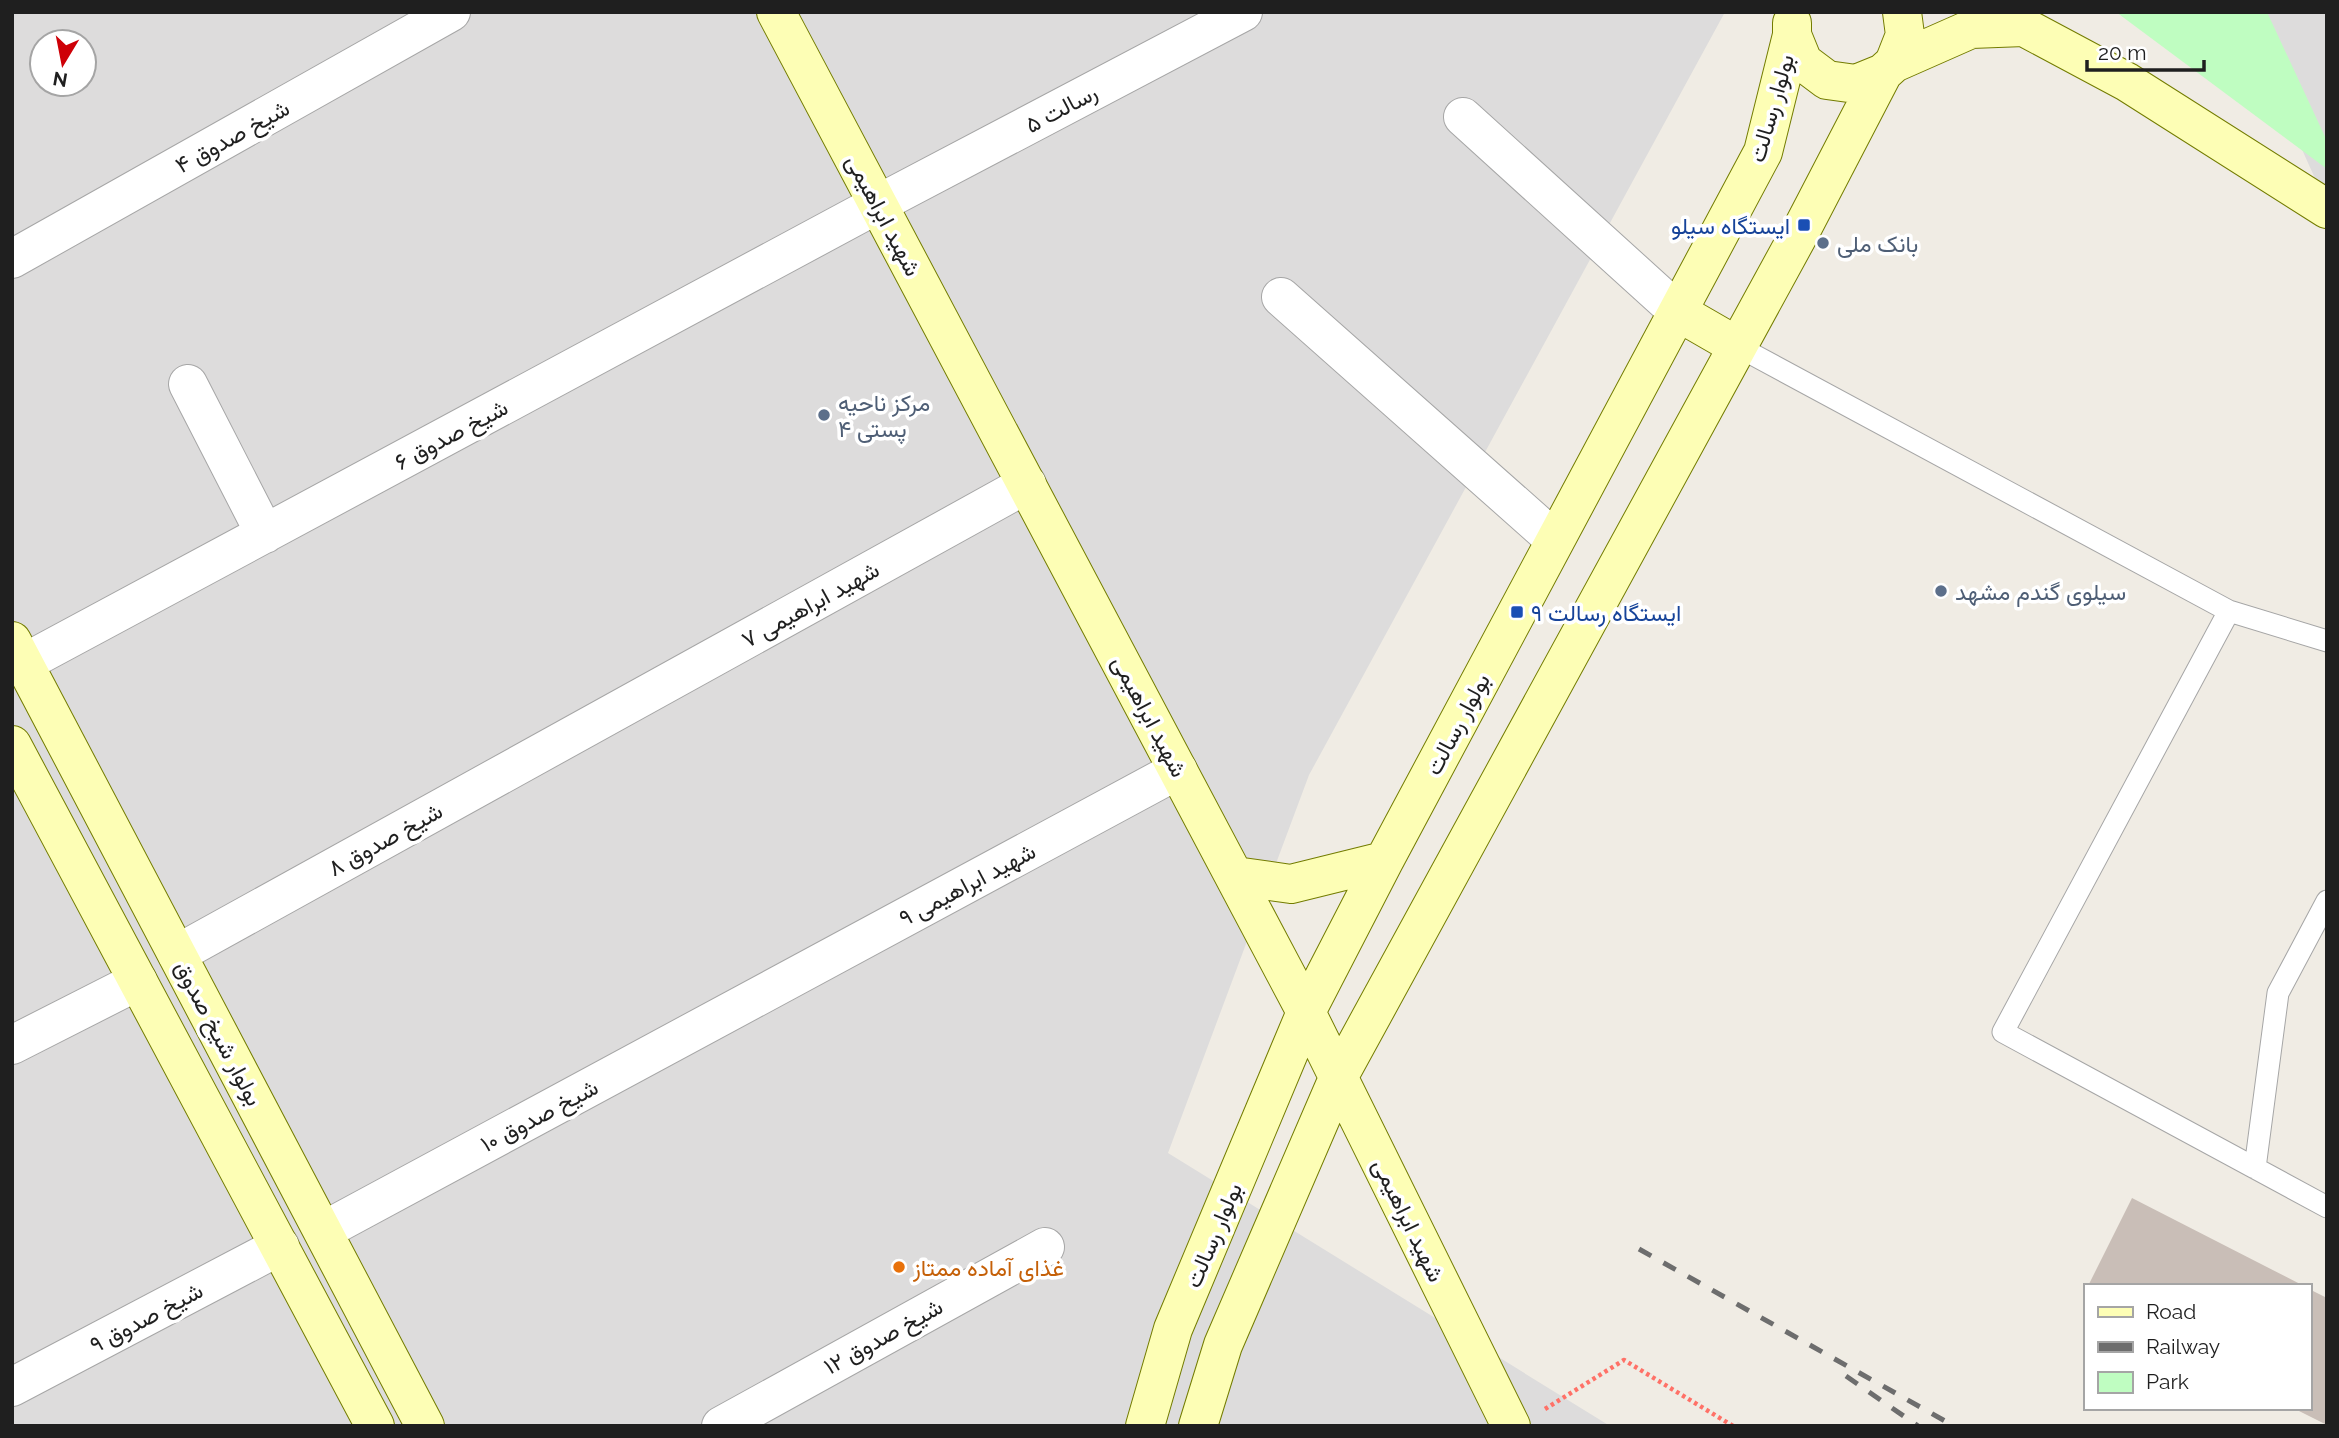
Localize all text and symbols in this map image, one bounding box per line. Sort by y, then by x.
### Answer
north arrow [28,28,98,98]
scale bar [2087,28,2204,72]
text: 20 m [2098,40,2146,65]
street label: بولوار رسالت [1743,51,1801,166]
text: N [51,68,69,92]
street label: رسالت ۵ [1020,78,1103,140]
street label: شیخ صدوق ۴ [170,94,295,181]
street label: شهید ابراهیمی [839,150,927,281]
place label: ایستگاه سیلو [1671,212,1790,241]
marker: ایستگاه سیلو [1796,217,1812,233]
place label: بانک ملی [1837,230,1918,258]
marker: بانک ملی [1815,235,1831,251]
place label: مرکز ناحیه پستی ۴ [838,389,930,445]
street label: شیخ صدوق ۶ [390,393,514,478]
marker: مرکز ناحیه پستی ۴ [816,407,832,423]
street label: شهید ابراهیمی ۷ [737,555,884,655]
place label: سیلوی گندم مشهد [1955,578,2126,607]
marker: سیلوی گندم مشهد [1933,583,1949,599]
place label: ایستگاه رسالت ۹ [1531,599,1681,628]
marker: ایستگاه رسالت ۹ [1509,604,1525,620]
street label: شهید ابراهیمی [1105,651,1193,782]
street label: بولوار رسالت [1419,669,1497,780]
street label: شیخ صدوق ۸ [323,797,448,884]
street label: شهید ابراهیمی ۹ [894,837,1041,933]
street label: بولوار شیخ صدوق [167,956,268,1111]
street label: شیخ صدوق ۱۰ [476,1073,604,1160]
street label: شهید ابراهیمی [1366,1154,1450,1287]
street label: بولوار رسالت [1179,1179,1249,1292]
place label: غذای آماده ممتاز [912,1254,1064,1283]
marker: غذای آماده ممتاز [891,1259,907,1275]
street label: شیخ صدوق ۹ [85,1276,208,1361]
legend [2084,1284,2311,1410]
street label: شیخ صدوق ۱۲ [819,1292,949,1382]
text: Road [2146,1299,2196,1324]
text: Railway [2146,1334,2220,1359]
text: Park [2146,1369,2189,1394]

